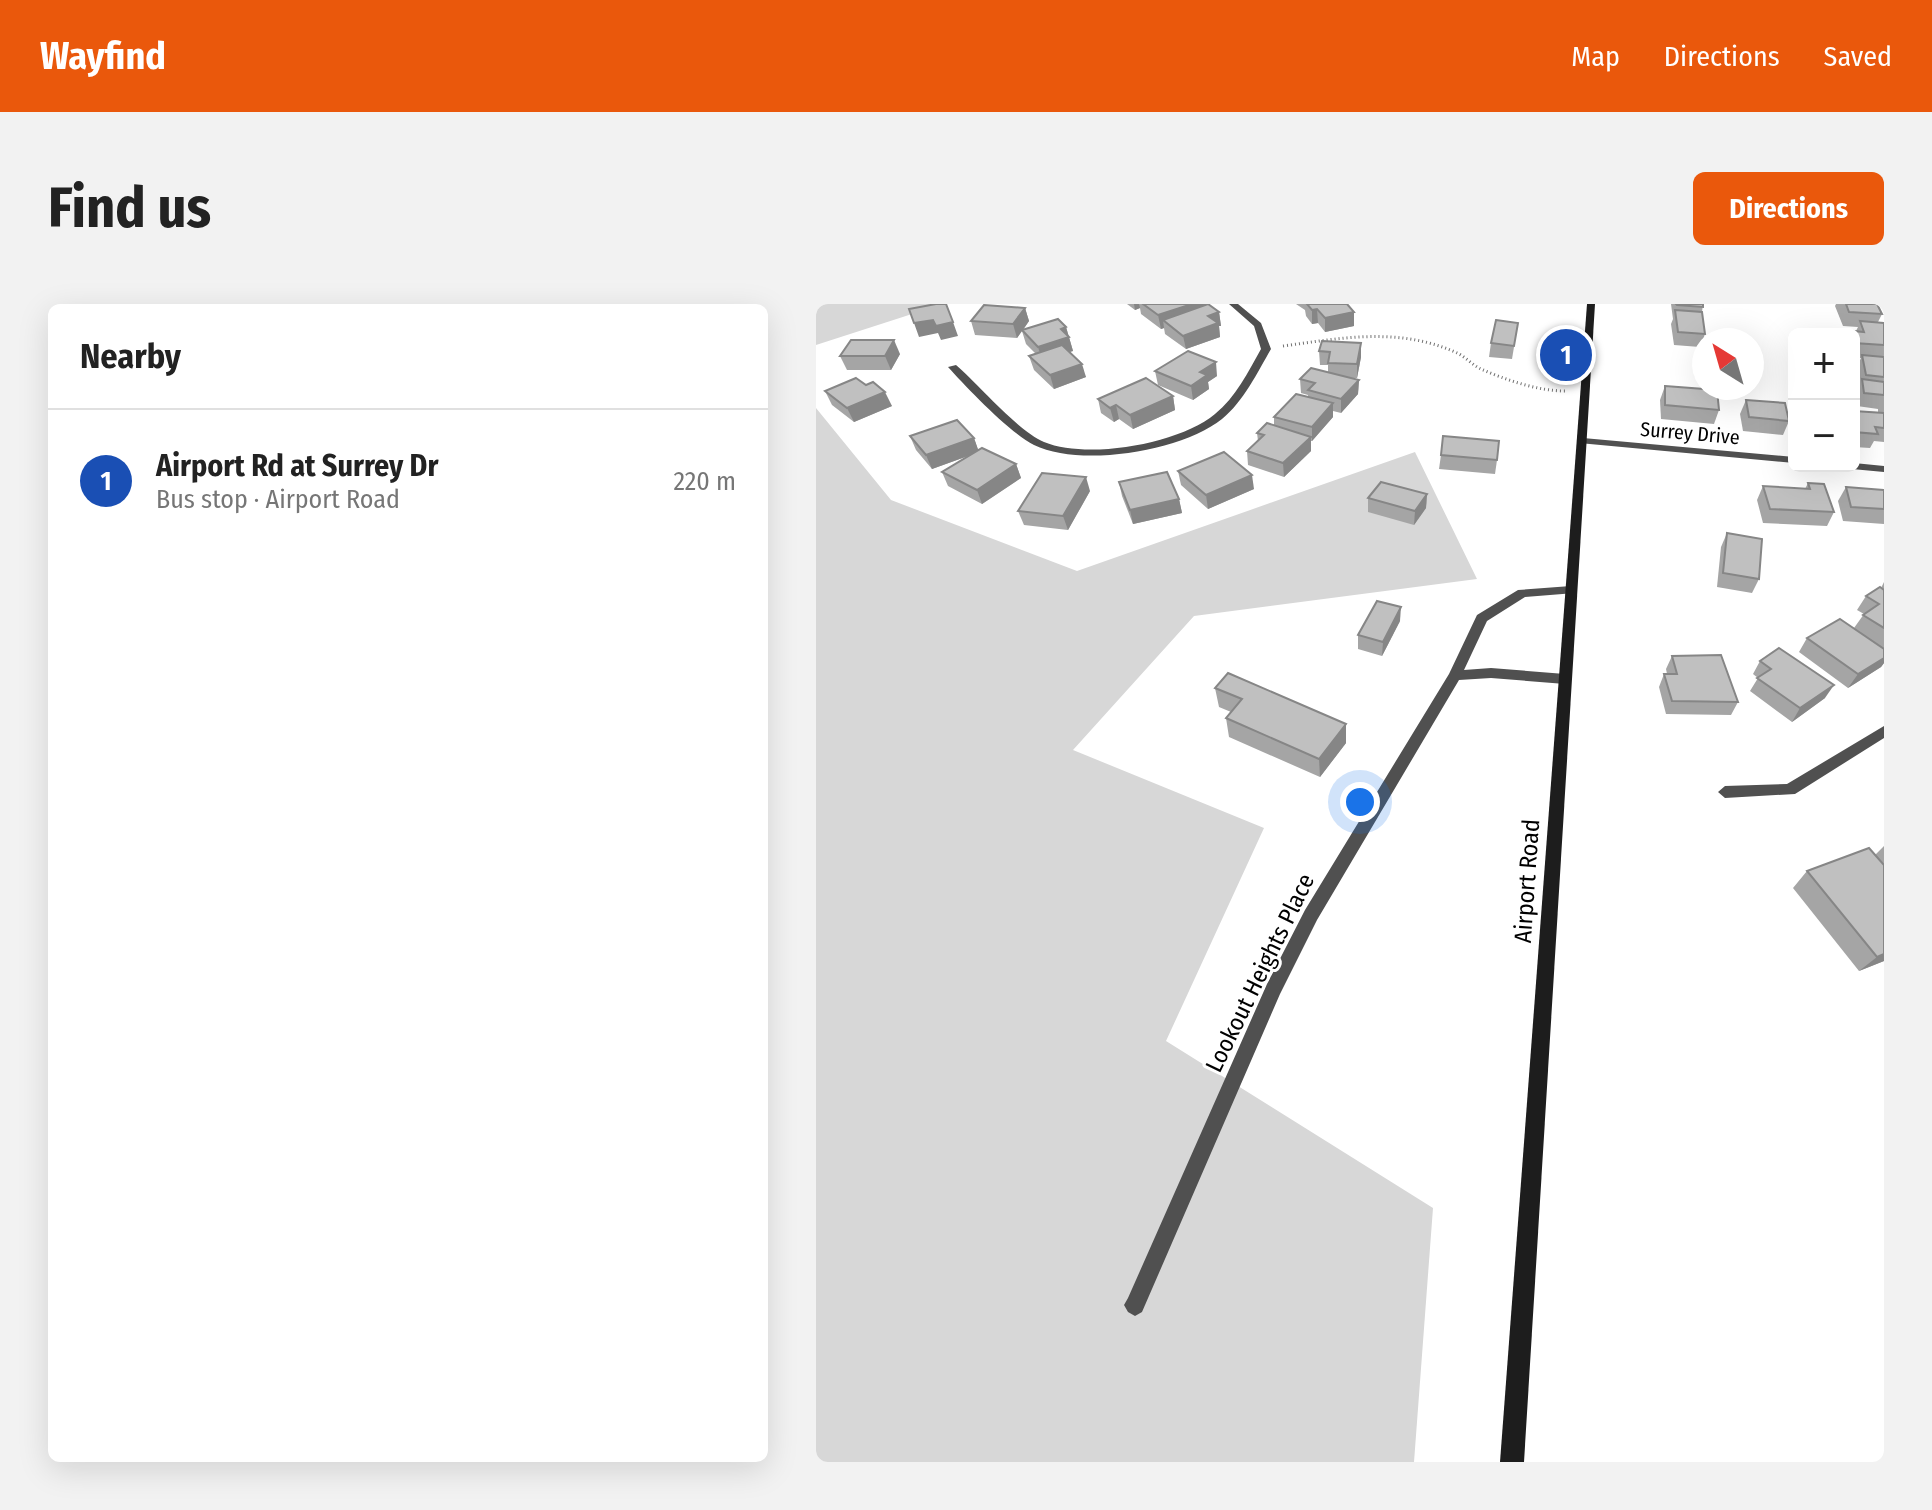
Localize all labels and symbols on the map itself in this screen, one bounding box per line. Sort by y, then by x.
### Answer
pin: 1 [1540,325,1592,385]
north arrow [1692,328,1764,400]
street label: Surrey Drive [1639,417,1741,449]
your location [1340,782,1380,822]
street label: Airport Road [1509,818,1545,944]
street label: Lookout Heights Place [1200,869,1320,1077]

